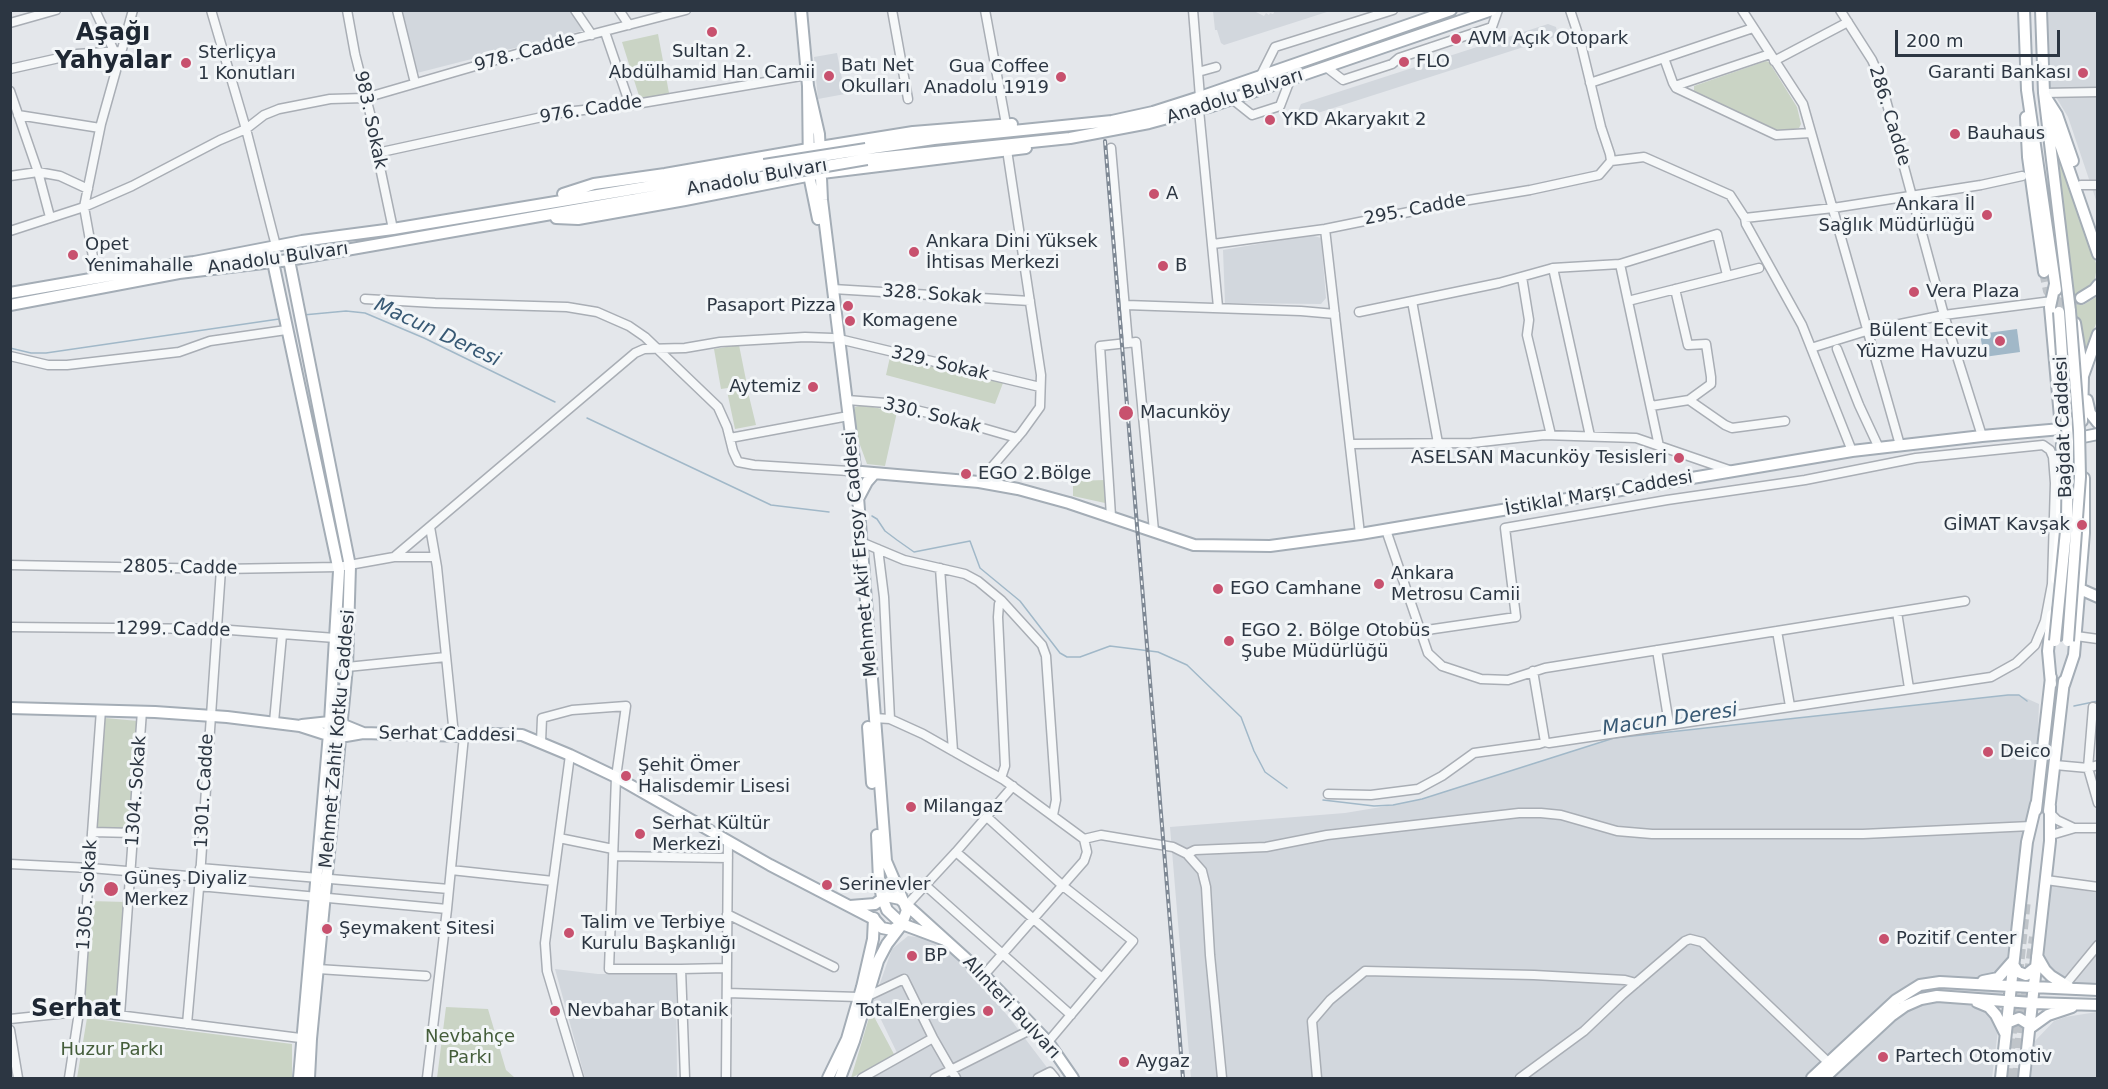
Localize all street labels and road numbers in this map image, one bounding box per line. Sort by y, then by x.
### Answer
street label: 978. Cadde [472,29,578,77]
street label: 286. Cadde [1864,63,1914,169]
street label: Anadolu Bulvarı [1164,65,1306,129]
street label: 983. Sokak [349,69,391,171]
street label: 976. Cadde [538,91,644,129]
street label: Anadolu Bulvarı [685,155,829,201]
street label: 295. Cadde [1362,190,1468,230]
street label: Anadolu Bulvarı [206,238,350,280]
street label: 328. Sokak [881,281,983,309]
street label: 329. Sokak [889,342,991,386]
street label: Bağdat Caddesi [2051,356,2077,498]
street label: 330. Sokak [881,393,983,439]
street label: Mehmet Akif Ersoy Caddesi [839,430,883,678]
street label: İstiklal Marşı Caddesi [1504,467,1694,521]
street label: 2805. Cadde [122,556,238,580]
street label: Mehmet Zahit Kotku Caddesi [316,609,360,869]
street label: 1299. Cadde [115,618,231,642]
street label: Serhat Caddesi [378,723,516,747]
street label: 1301. Cadde [191,733,219,849]
street label: 1304. Sokak [122,735,152,847]
street label: 1305. Sokak [73,839,103,951]
street label: Alınteri Bulvarı [958,952,1064,1064]

